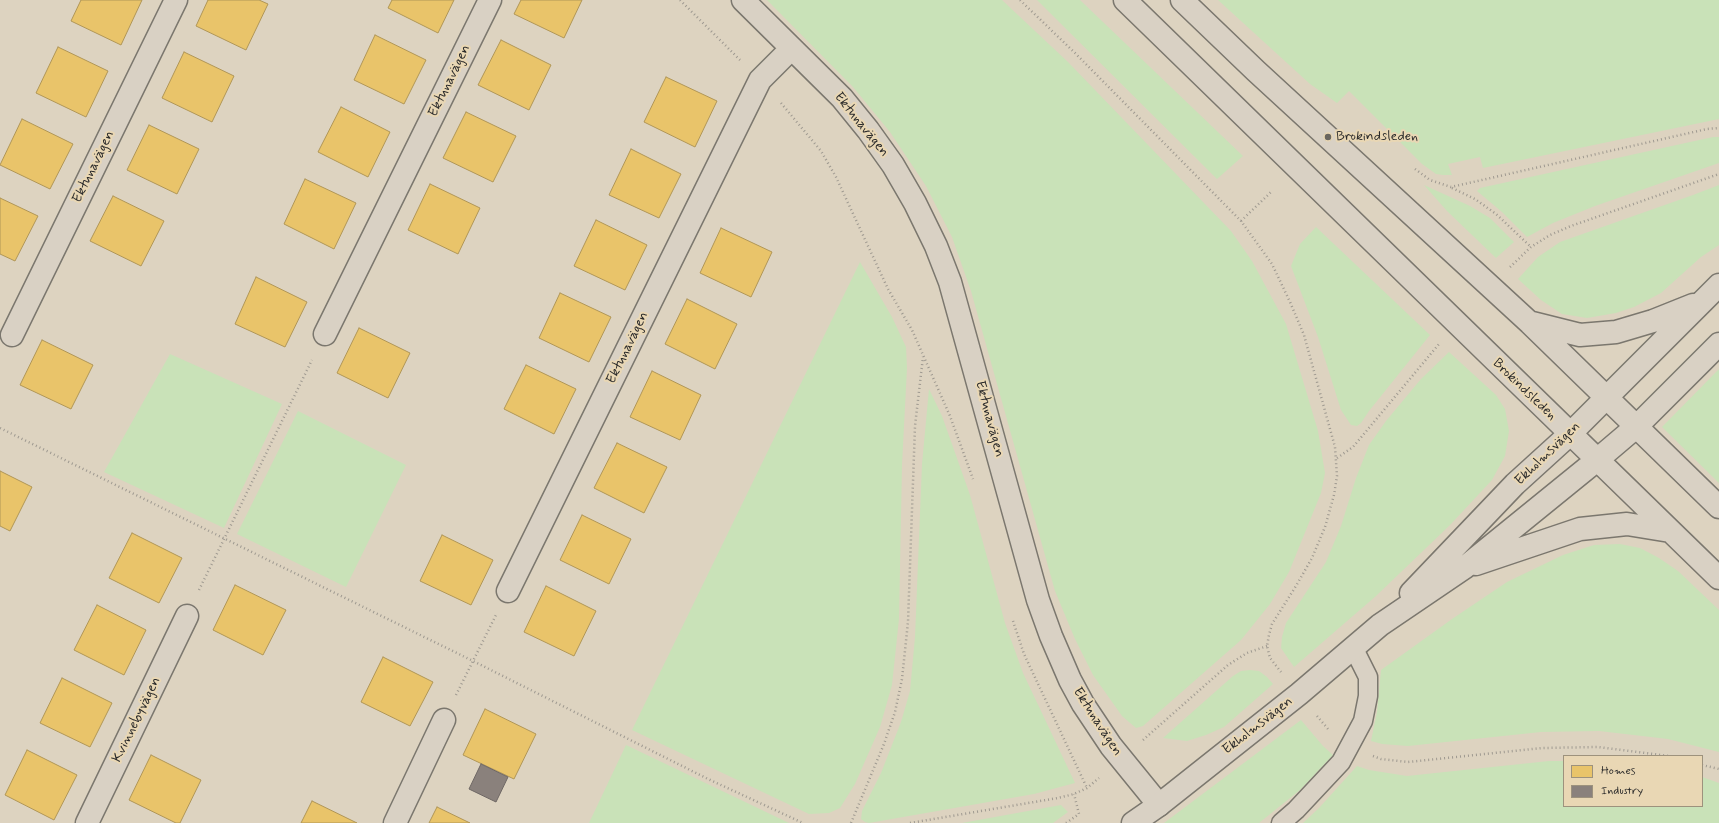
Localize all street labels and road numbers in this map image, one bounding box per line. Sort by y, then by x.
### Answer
street label: Ektunavägen [425,42,475,120]
street label: Ektunavägen [830,89,892,161]
street label: Ektunavägen [69,128,119,206]
street label: Ektunavägen [603,309,653,387]
street label: Brokindsleden [1489,355,1559,425]
street label: Ektunavägen [971,379,1007,459]
street label: Ekholmsvägen [1512,419,1584,489]
street label: Kvinnebyvägen [109,675,165,765]
street label: Ektunavägen [1069,685,1125,759]
street label: Ekholmsvägen [1220,693,1296,759]

